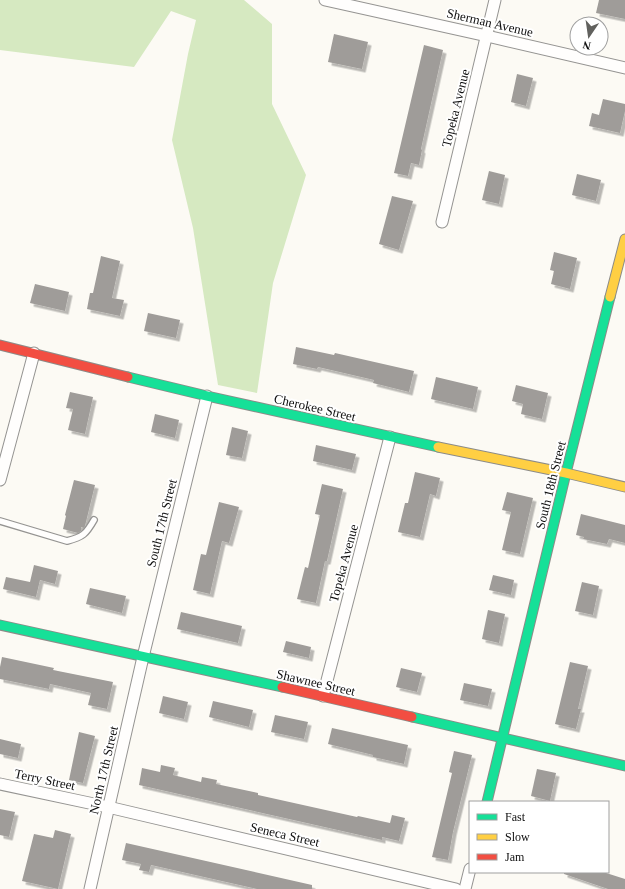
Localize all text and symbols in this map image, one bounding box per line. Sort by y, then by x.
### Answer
street label: Sherman Avenue [445,5,535,40]
north arrow [569,16,609,56]
text: N [581,39,592,52]
street label: Topeka Avenue [439,67,473,149]
street label: Cherokee Street [273,391,358,424]
street label: South 18th Street [532,439,569,531]
street label: South 17th Street [143,477,180,569]
street label: Topeka Avenue [326,522,361,604]
street label: Shawnee Street [275,666,357,699]
street label: North 17th Street [86,724,121,816]
street label: Terry Street [13,766,77,793]
legend [469,801,609,873]
text: Fast [505,810,526,824]
street label: Seneca Street [249,819,321,850]
text: Slow [505,830,530,844]
text: Jam [505,850,525,864]

